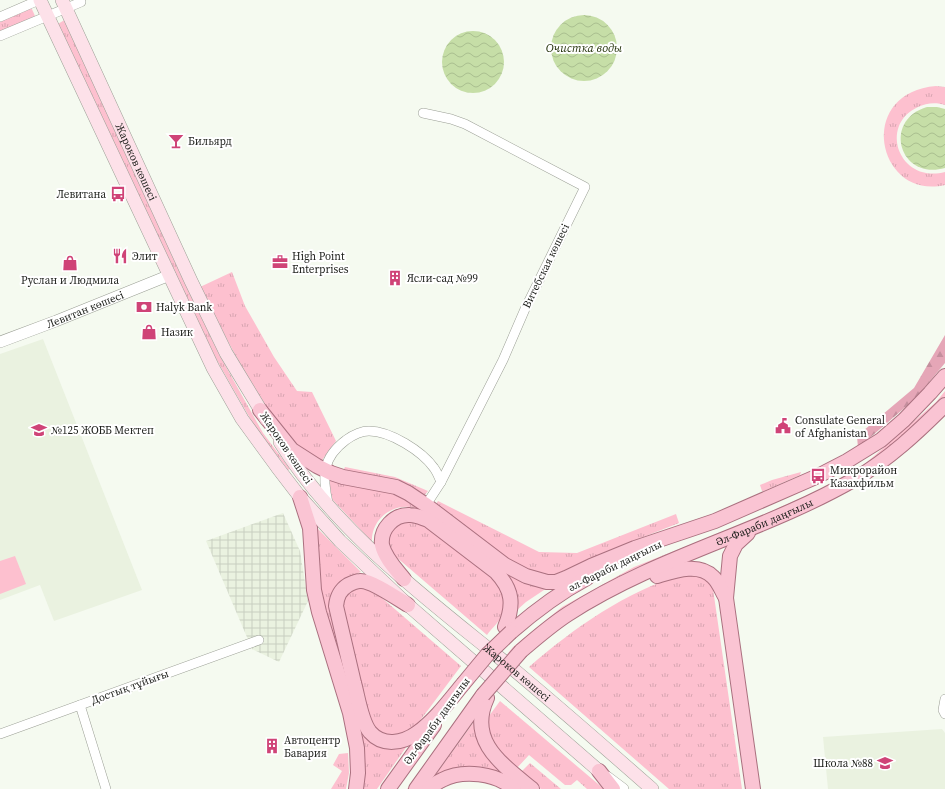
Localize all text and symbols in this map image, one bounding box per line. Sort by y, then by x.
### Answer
water label: Очистка воды [546,40,623,56]
street label: Жароков көшесі [112,121,161,203]
bar icon: Бильярд [167,132,185,150]
place label: Бильярд [188,134,232,149]
bus stop icon: Левитана [109,185,127,203]
place label: Левитана [56,187,106,202]
street label: Витебская көшесі [519,221,573,311]
restaurant icon: Элит [111,247,129,265]
place label: Элит [132,249,158,264]
place label: High Point Enterprises [292,249,349,277]
office icon: High Point Enterprises [271,253,289,271]
shop icon: Руслан и Людмила [61,254,79,272]
building icon: Ясли-сад №99 [386,269,404,287]
place label: Ясли-сад №99 [407,271,478,286]
place label: Руслан и Людмила [21,273,119,288]
street label: Левитан көшесі [44,287,126,331]
bank icon: Halyk Bank [135,298,153,316]
place label: Halyk Bank [156,300,213,315]
shop icon: Назик [140,323,158,341]
place label: Назик [161,325,193,340]
street label: Жароков көшесі [256,409,316,487]
place label: Consulate General of Afghanistan [795,413,885,441]
public building icon: Consulate General of Afghanistan [774,417,792,435]
school or university icon: №125 ЖОББ Мектеп [30,421,48,439]
place label: №125 ЖОББ Мектеп [51,423,154,438]
place label: Микрорайон Казахфильм [830,463,897,491]
bus stop icon: Микрорайон Казахфильм [809,467,827,485]
street label: Әл-Фараби даңғылы [714,495,815,549]
street label: әл-Фараби даңғылы [566,537,664,595]
street label: Жароков көшесі [480,640,554,705]
street label: Достық тұйығы [89,666,171,708]
street label: Әл-Фараби даңғылы [400,674,474,768]
place label: Автоцентр Бавария [284,733,340,761]
building icon: Автоцентр Бавария [263,737,281,755]
school or university icon: Школа №88 [876,754,894,772]
place label: Школа №88 [813,756,873,771]

